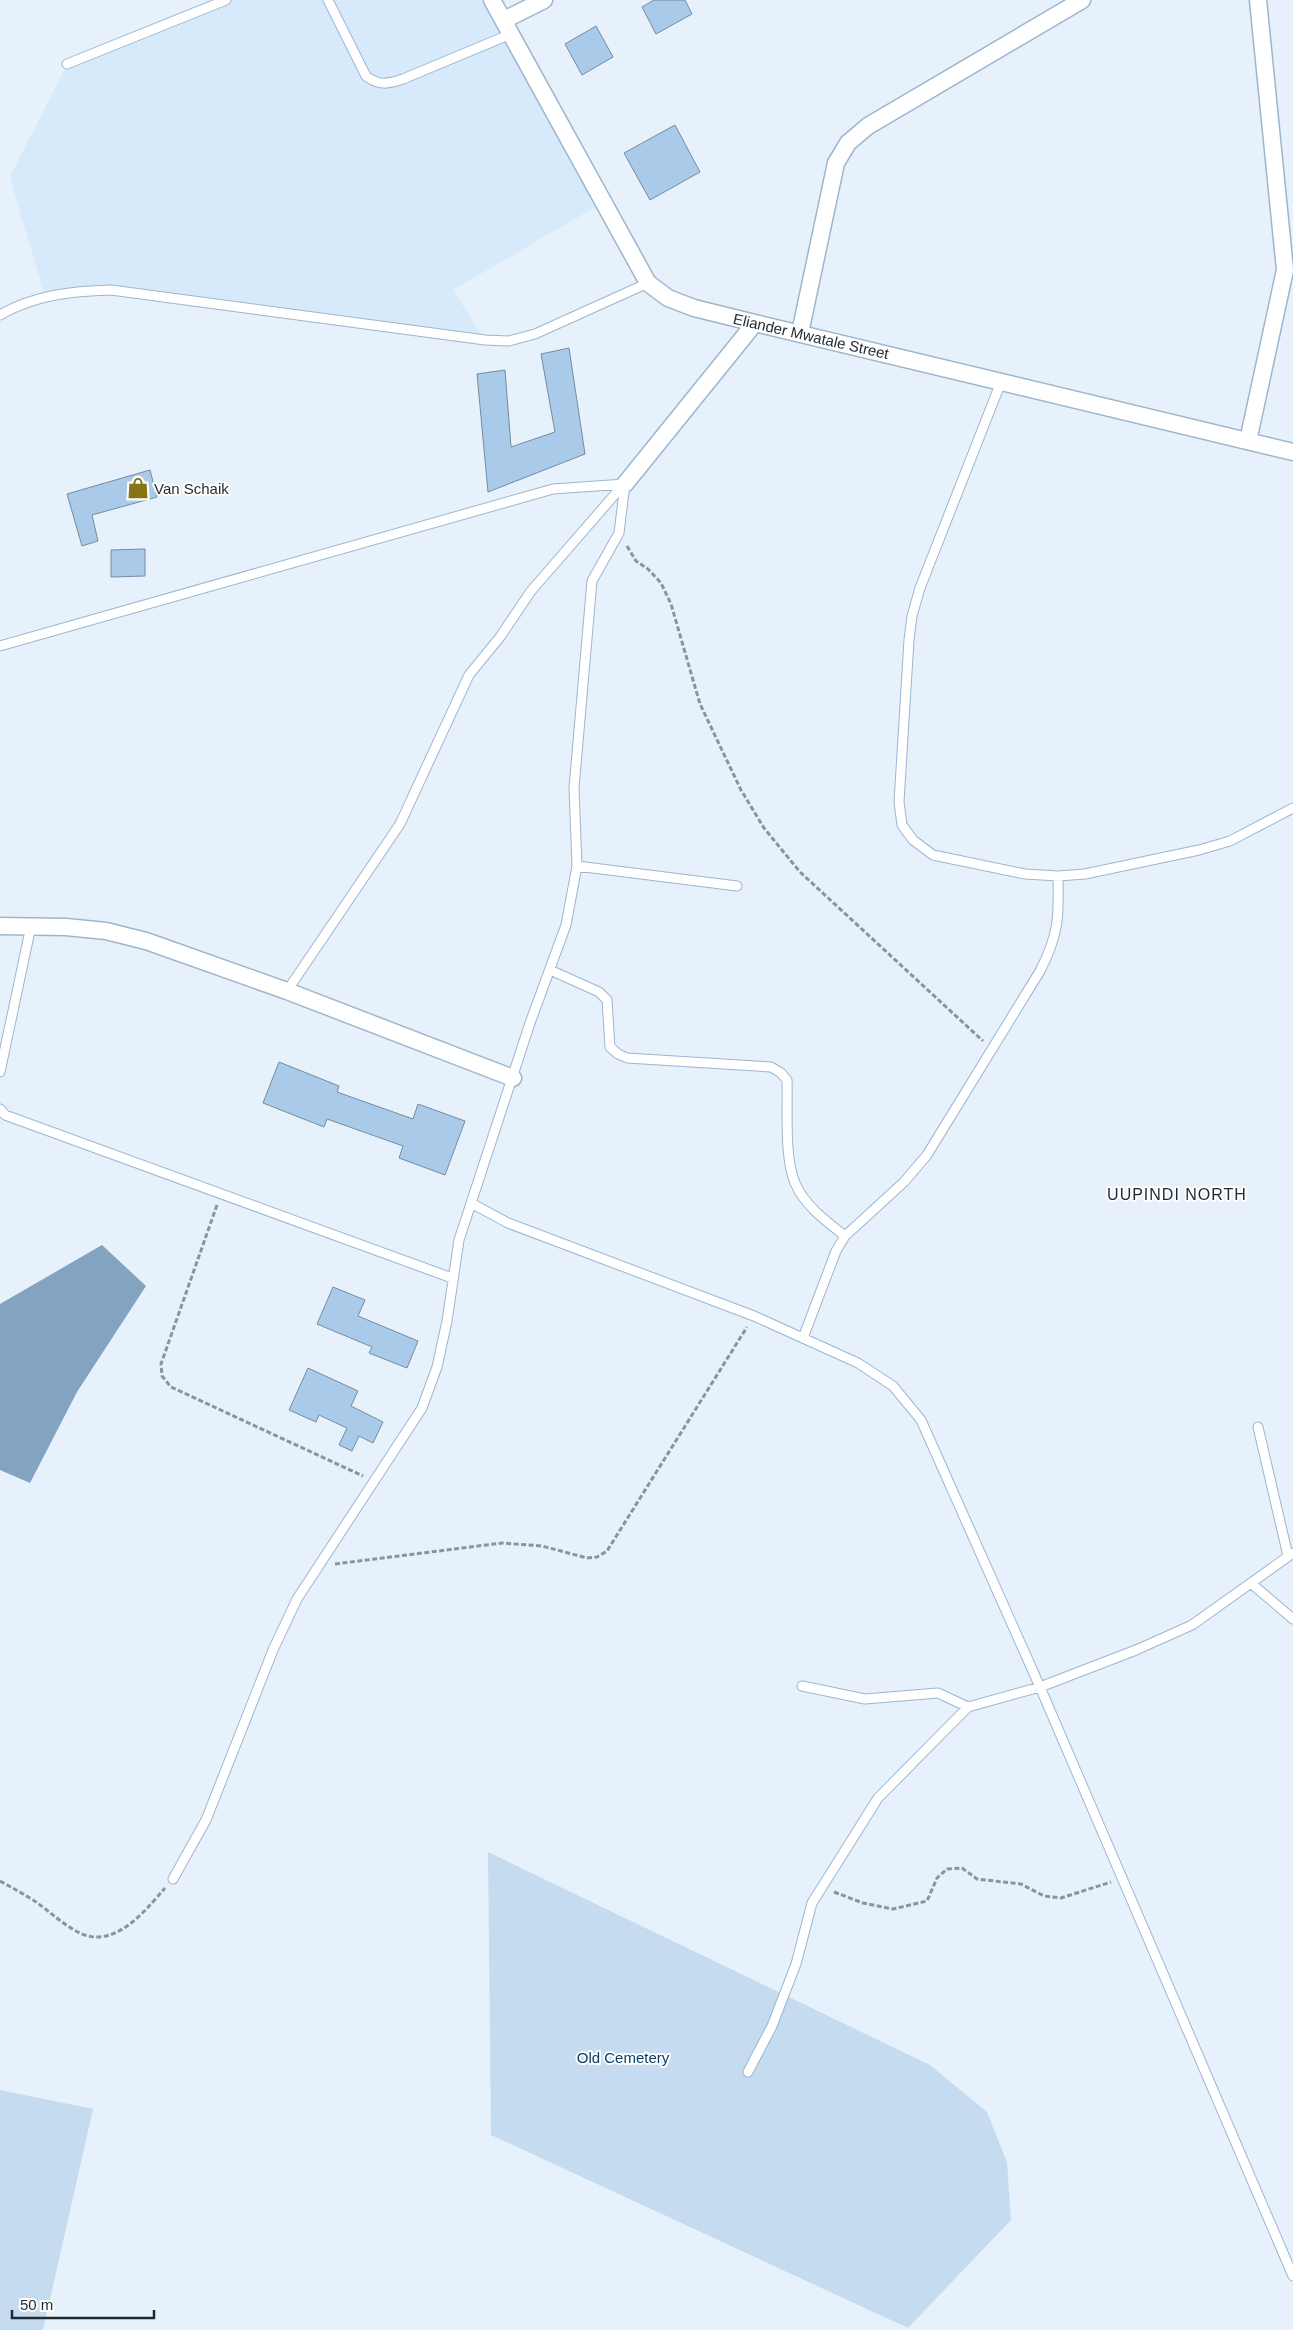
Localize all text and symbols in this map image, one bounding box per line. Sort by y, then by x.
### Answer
street label: Eliander Mwatale Street [732,310,891,362]
shop icon: Van Schaik [125,475,151,501]
place label: Van Schaik [154,480,229,497]
district label: UUPINDI NORTH [1107,1186,1247,1203]
park label: Old Cemetery [577,2049,670,2066]
scale bar [12,2288,155,2320]
text: 50 m [20,2296,53,2313]

